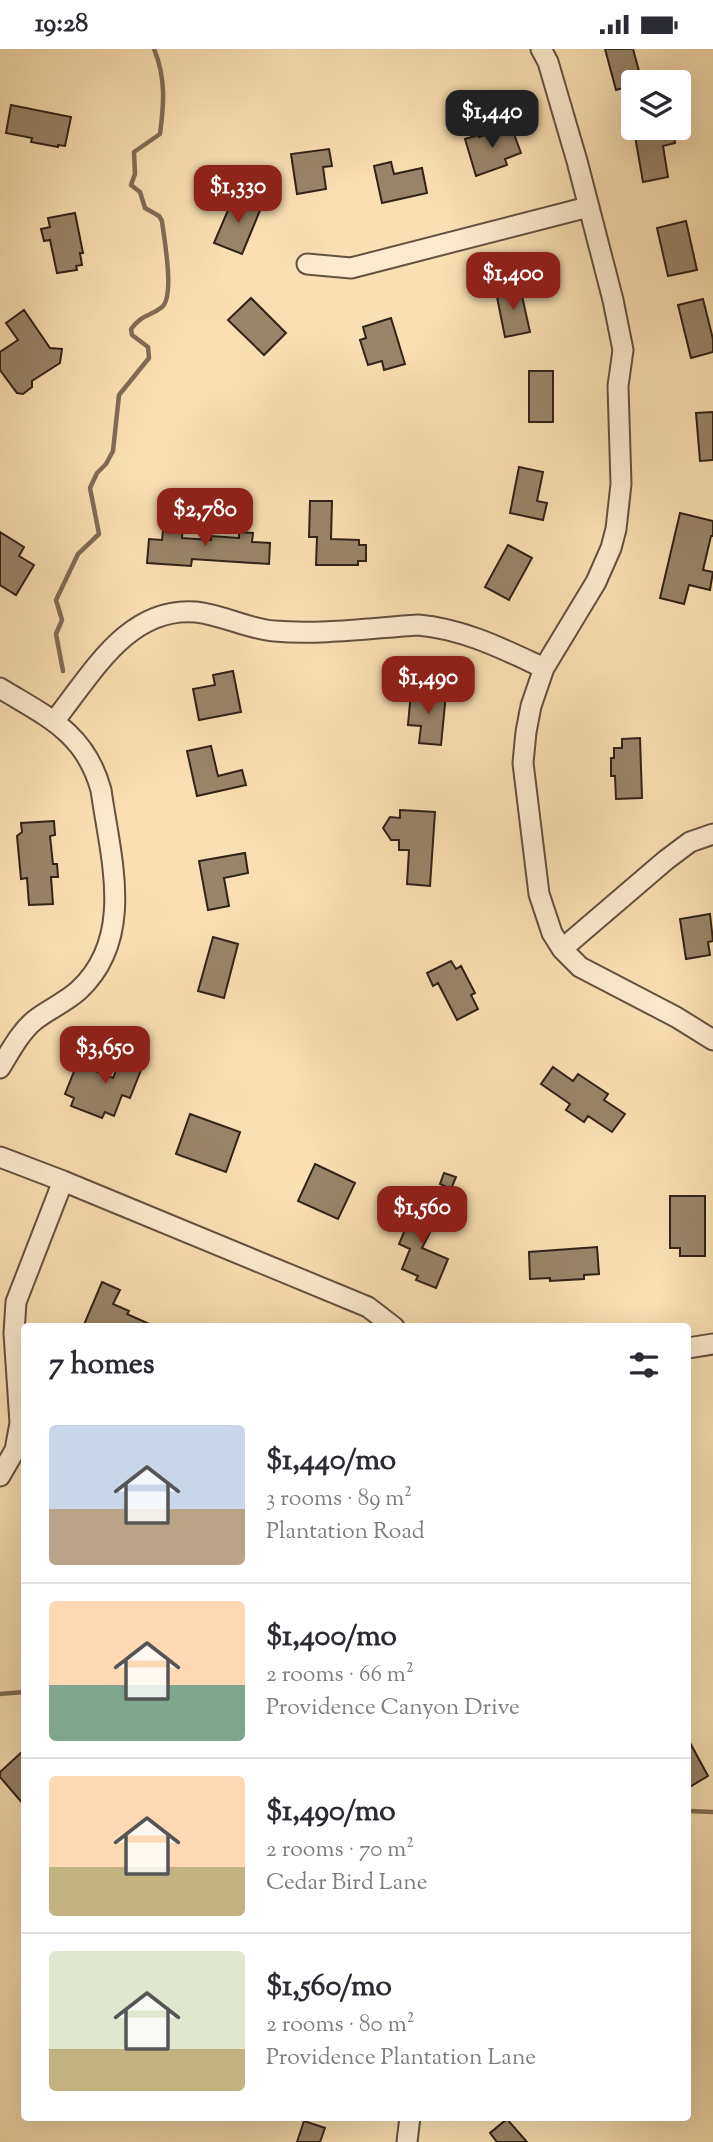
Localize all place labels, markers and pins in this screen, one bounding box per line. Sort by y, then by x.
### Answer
pin: $1,440 [435,91,549,150]
pin: $1,330 [181,165,295,225]
pin: $1,400 [456,253,570,312]
pin: $2,780 [148,489,262,548]
pin: $1,490 [371,657,485,716]
pin: $3,650 [48,1027,162,1086]
pin: $1,560 [365,1187,479,1246]

